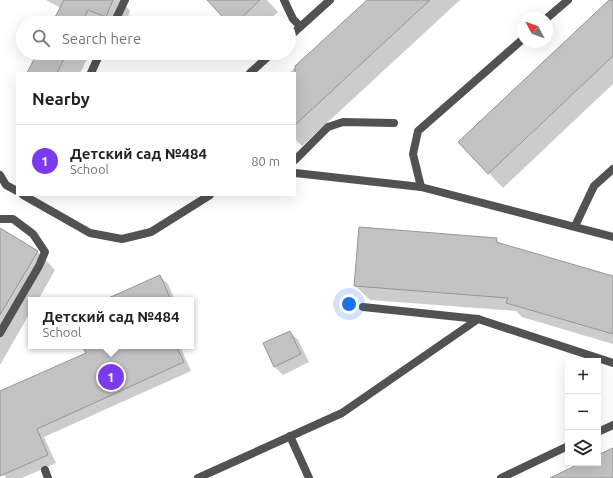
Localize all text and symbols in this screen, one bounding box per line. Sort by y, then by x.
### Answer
north arrow [517,12,553,48]
search box [16,16,296,60]
icon: search [30,27,52,49]
text: Search here [62,30,141,47]
text: Nearby [32,89,90,108]
text: Детский сад №484 [70,145,207,162]
text: 1 [41,154,49,168]
text: 80 m [251,154,280,168]
text: School [70,162,109,176]
your location [339,294,359,314]
popup [28,297,194,349]
text: Детский сад №484 [43,308,179,325]
text: School [43,325,81,339]
map controls [565,358,601,466]
button: + [565,358,601,394]
pin: 1 [98,362,124,392]
button: − [565,394,601,430]
button: layers [565,430,601,466]

